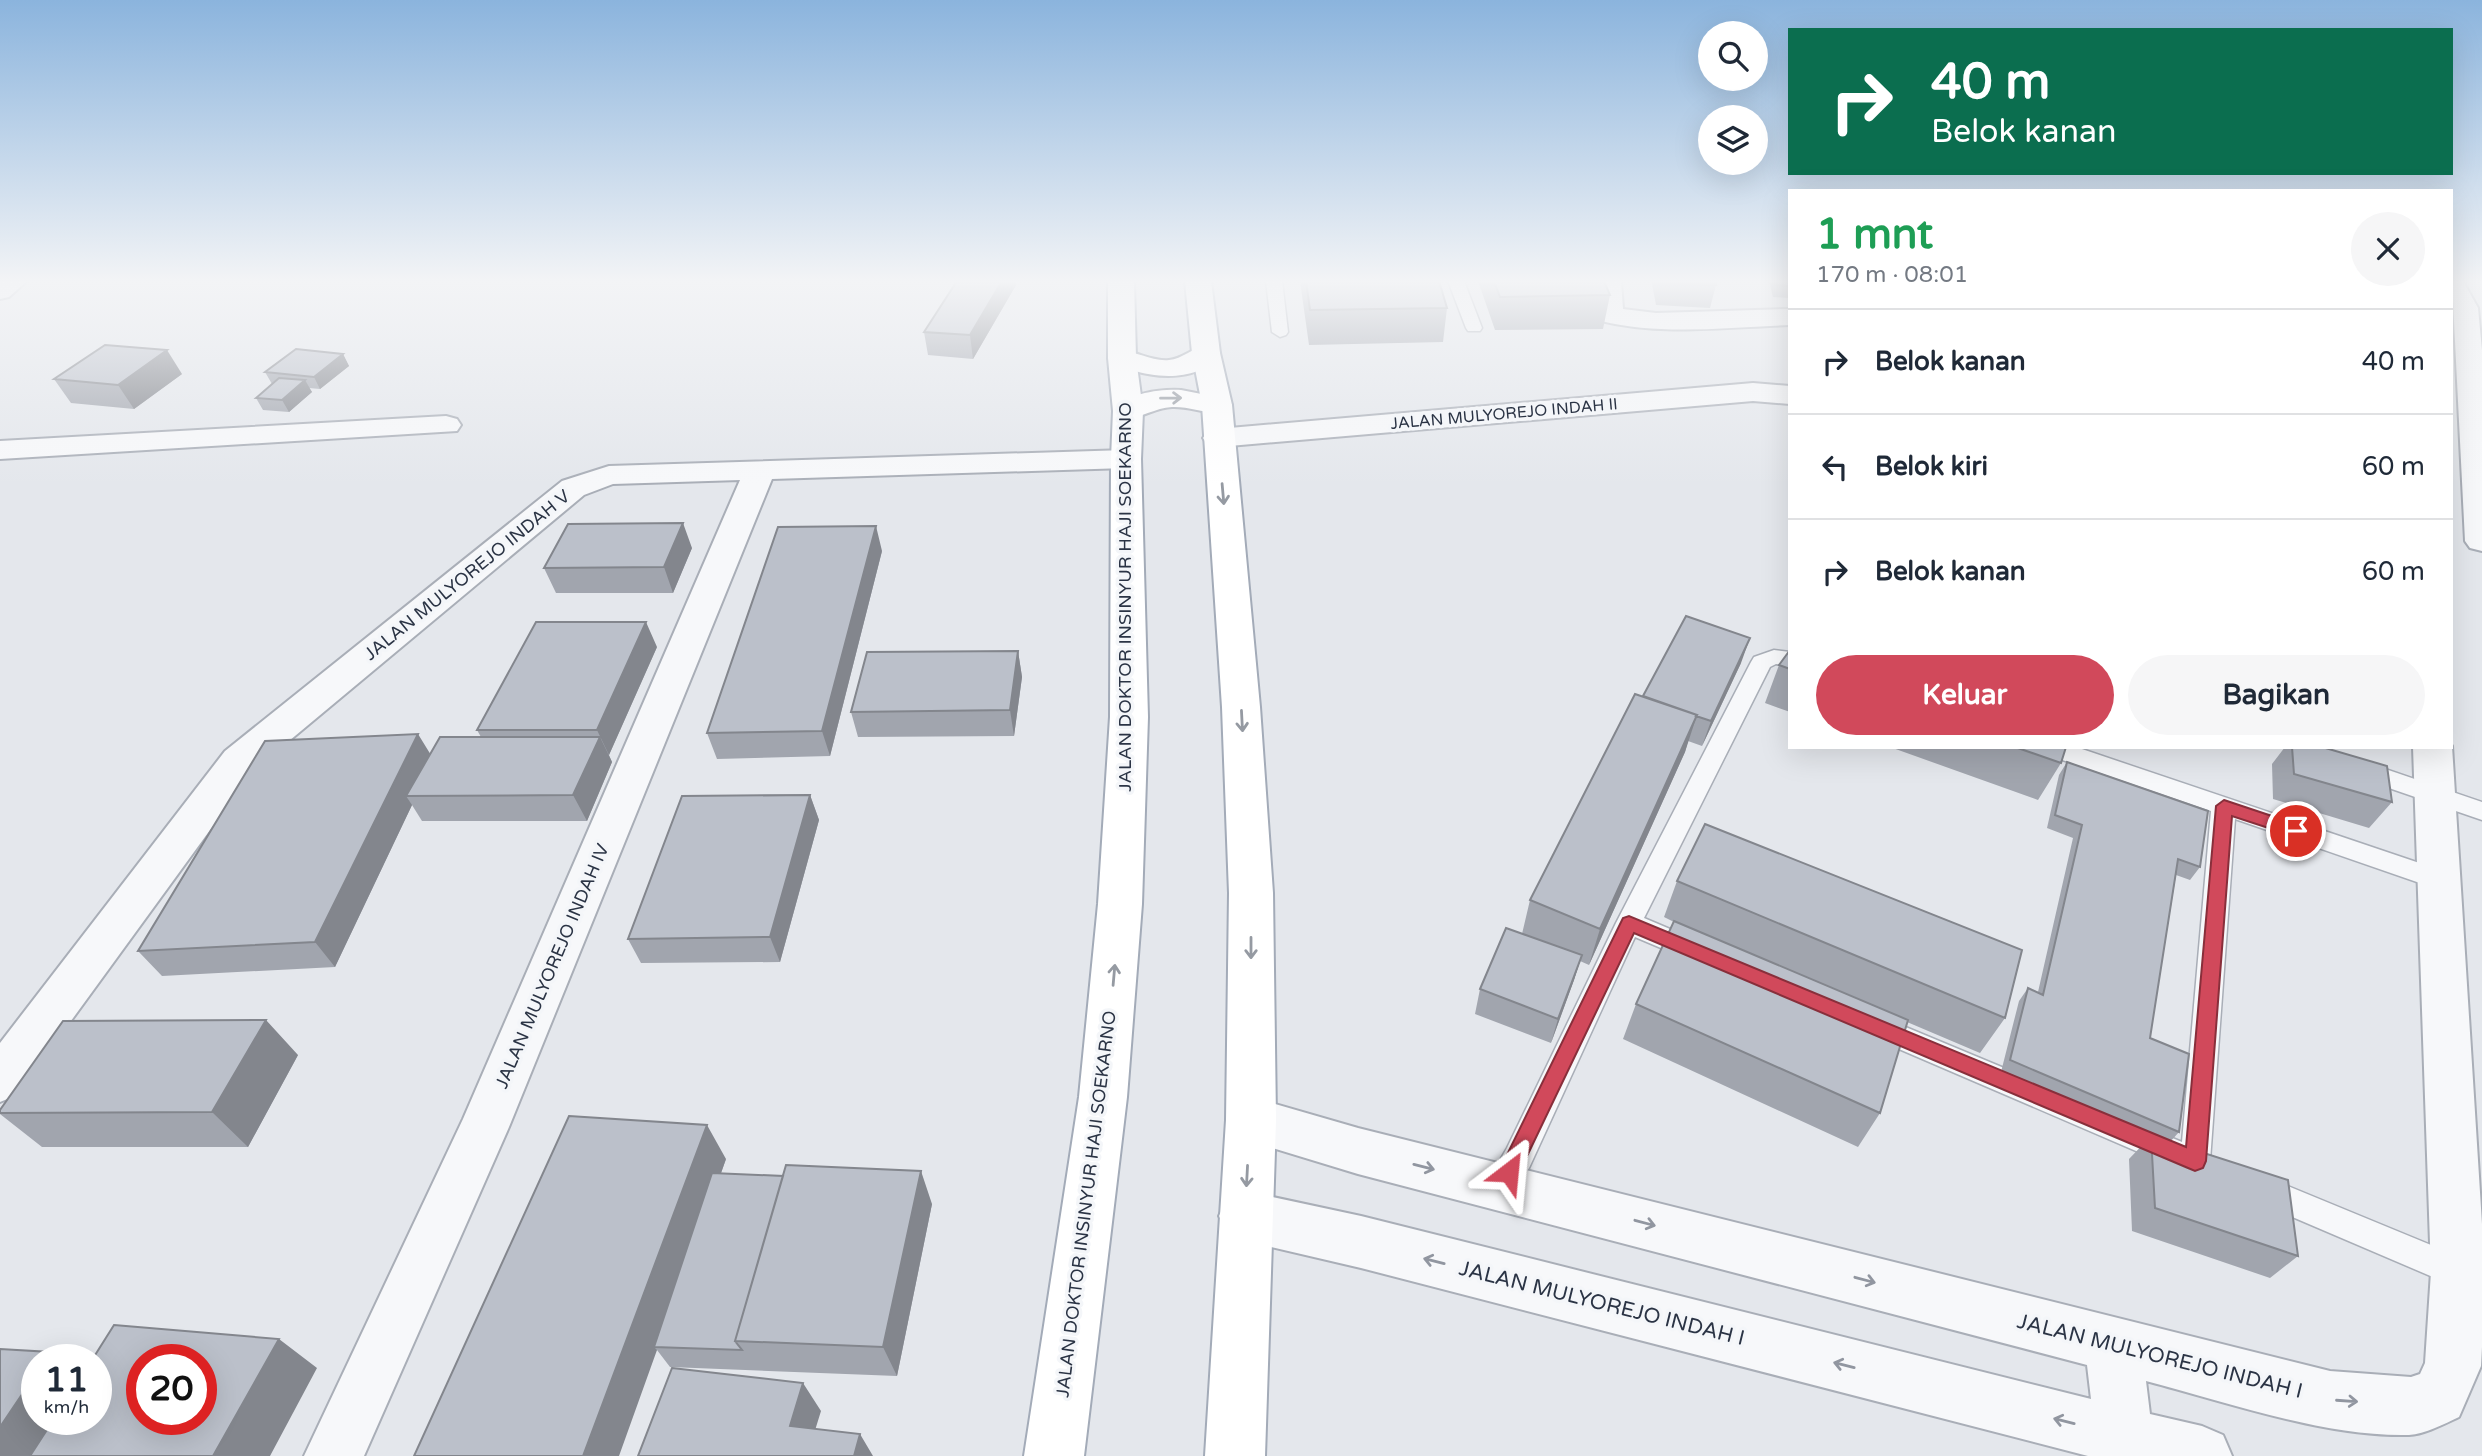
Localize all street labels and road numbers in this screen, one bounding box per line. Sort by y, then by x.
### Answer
street label: JALAN MULYOREJO INDAH II [1390,394,1619,434]
street label: JALAN DOKTOR INSINYUR HAJI SOEKARNO [1114,402,1136,792]
street label: JALAN MULYOREJO INDAH V [360,485,575,665]
street label: JALAN MULYOREJO INDAH IV [490,840,614,1092]
street label: JALAN DOKTOR INSINYUR HAJI SOEKARNO [1051,1009,1121,1399]
street label: JALAN MULYOREJO INDAH I [1457,1256,1747,1351]
street label: JALAN MULYOREJO INDAH I [2015,1309,2305,1404]

